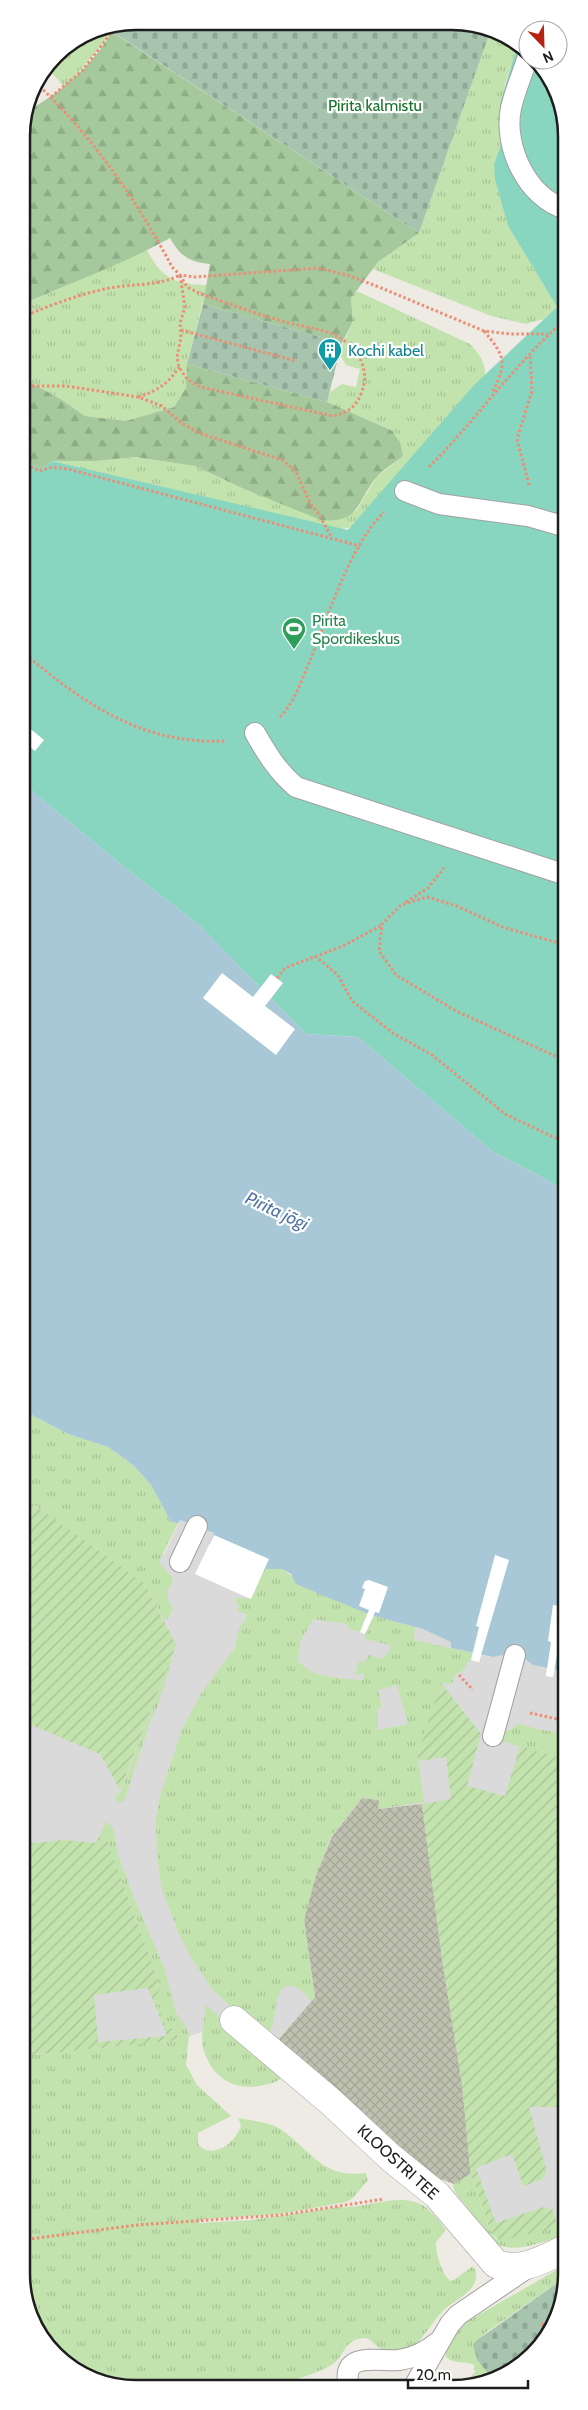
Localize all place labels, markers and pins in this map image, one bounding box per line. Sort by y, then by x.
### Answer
building icon: Kochi kabel [317,337,343,371]
place label: Kochi kabel [348,341,424,360]
place label: Pirita Spordikeskus [312,611,400,648]
sports icon: Pirita Spordikeskus [281,616,307,650]

